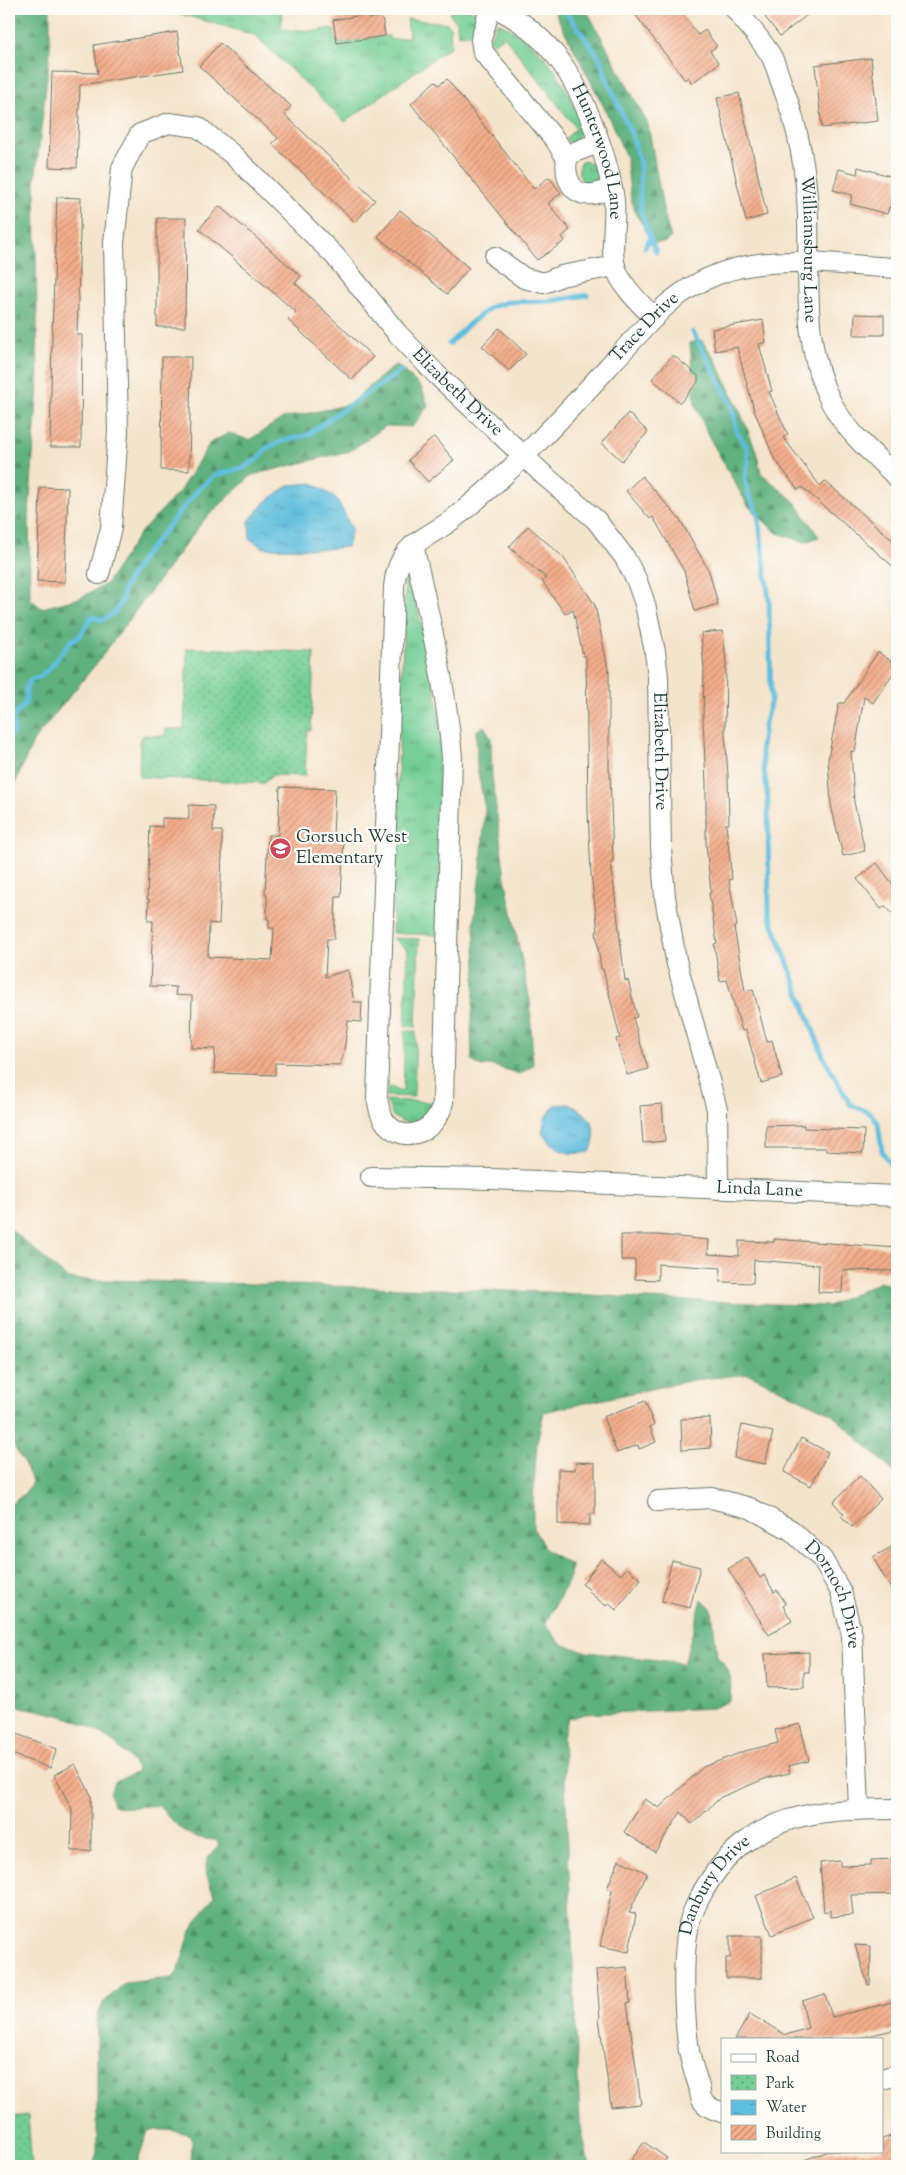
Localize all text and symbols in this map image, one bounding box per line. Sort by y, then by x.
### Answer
street label: Hunterwood Lane [564,79,628,220]
street label: Williamsburg Lane [792,175,823,324]
street label: Trace Drive [605,286,685,369]
street label: Elizabeth Drive [405,343,509,443]
street label: Elizabeth Drive [645,692,673,810]
place label: Gorsuch West Elementary [296,825,407,872]
school or university icon: Gorsuch West Elementary [268,836,292,860]
street label: Linda Lane [716,1175,804,1205]
street label: Dornoch Drive [798,1535,866,1649]
street label: Danbury Drive [674,1829,756,1937]
legend [721,2038,884,2152]
text: Road [766,2048,800,2069]
text: Park [766,2074,795,2095]
text: Water [766,2098,807,2119]
text: Building [766,2124,821,2145]

